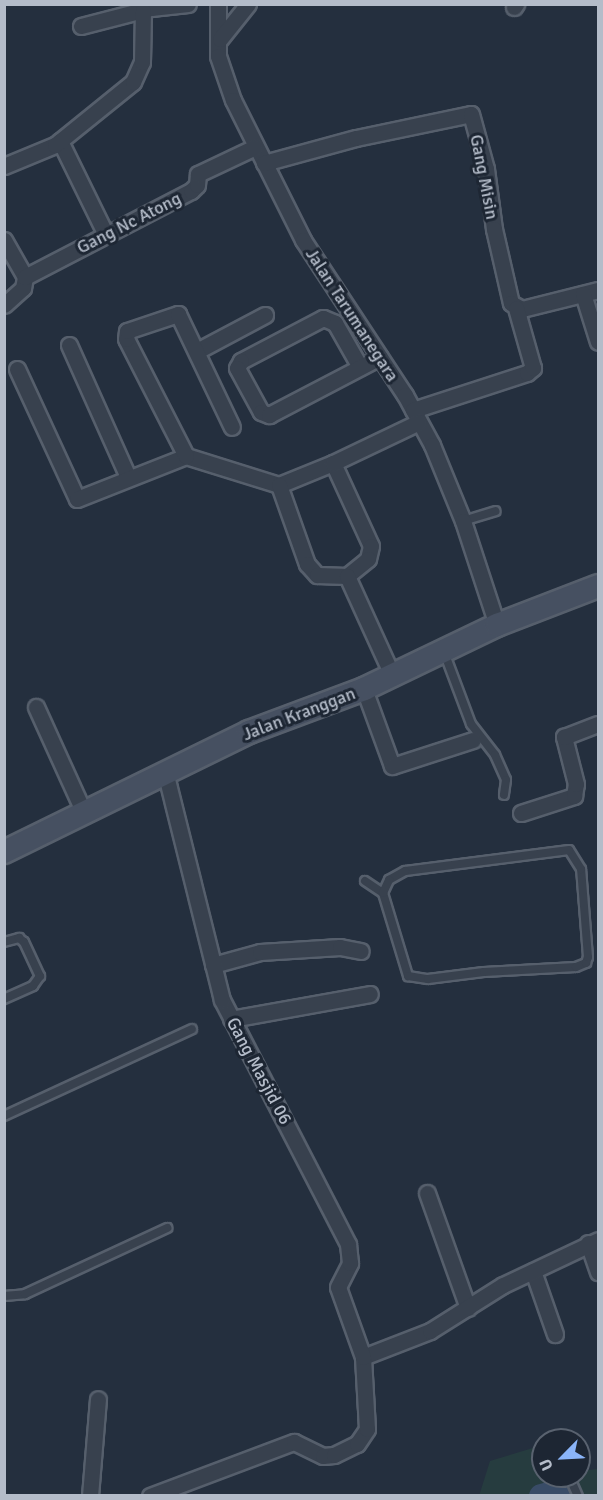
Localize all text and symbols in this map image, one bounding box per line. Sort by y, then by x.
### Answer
street label: Gang Misin [465,133,503,221]
street label: Gang Nc Atong [73,187,185,259]
street label: Jalan Tarumanegara [301,244,403,386]
street label: Jalan Kranggan [240,683,358,745]
street label: Gang Masjid 06 [222,1014,296,1128]
north arrow [531,1428,591,1488]
text: U [535,1456,558,1473]

